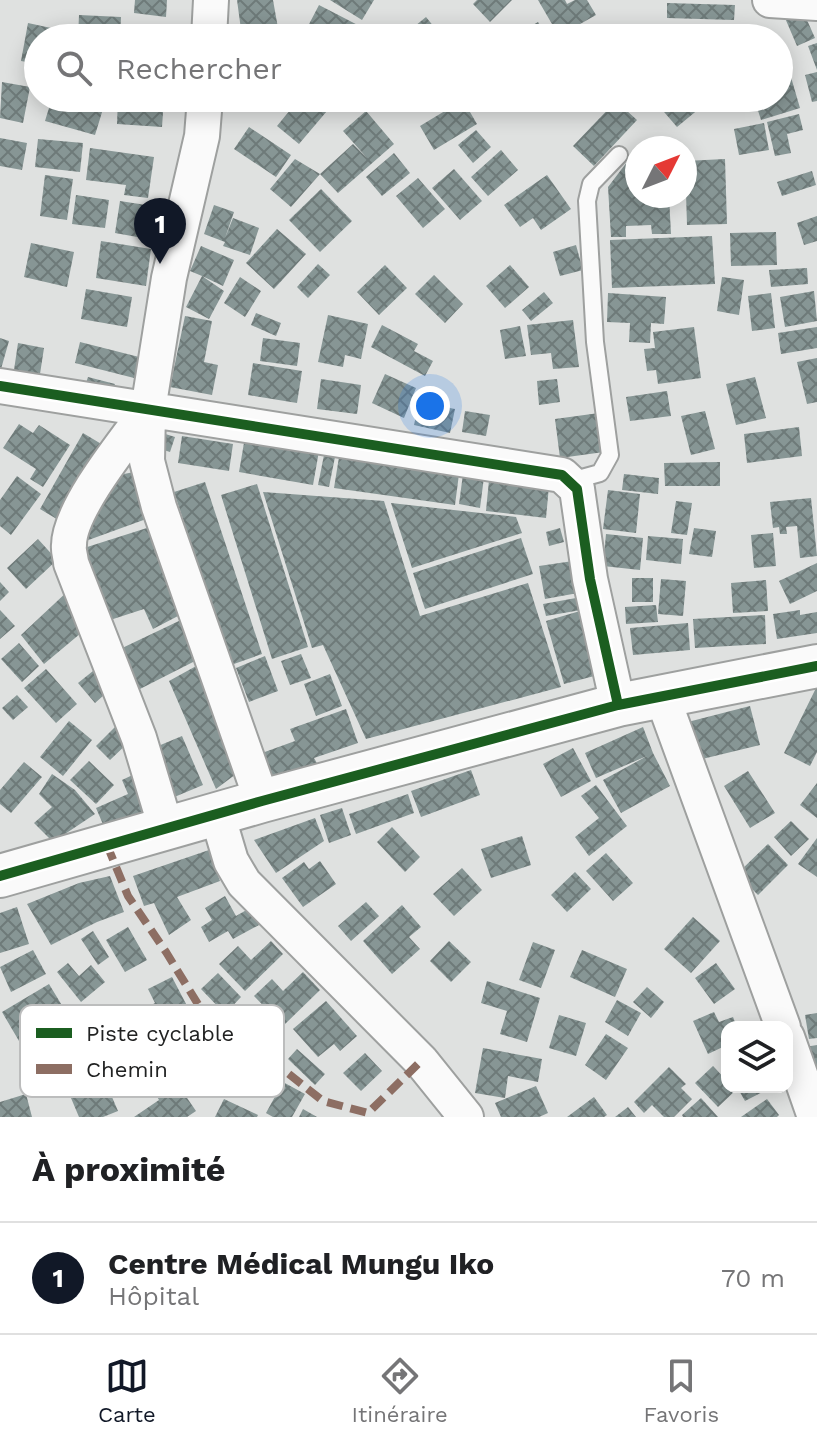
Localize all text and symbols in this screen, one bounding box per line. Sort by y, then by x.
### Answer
search box [24,24,793,112]
icon: search [52,46,96,90]
text: Rechercher [116,51,282,86]
north arrow [625,136,697,208]
pin: 1 [134,198,186,264]
your location [410,386,450,426]
legend [20,1005,284,1097]
text: Piste cyclable [86,1021,234,1046]
map controls [721,1021,793,1093]
button: layers [721,1021,793,1093]
text: Chemin [86,1057,168,1082]
text: À proximité [32,1149,226,1189]
text: Centre Médical Mungu Iko [108,1246,494,1281]
text: 1 [52,1263,64,1293]
text: 70 m [721,1263,785,1293]
text: Hôpital [108,1281,199,1311]
tab: Carte [98,1354,156,1427]
tab: Itinéraire [352,1354,448,1427]
tab: Favoris [644,1354,719,1427]

